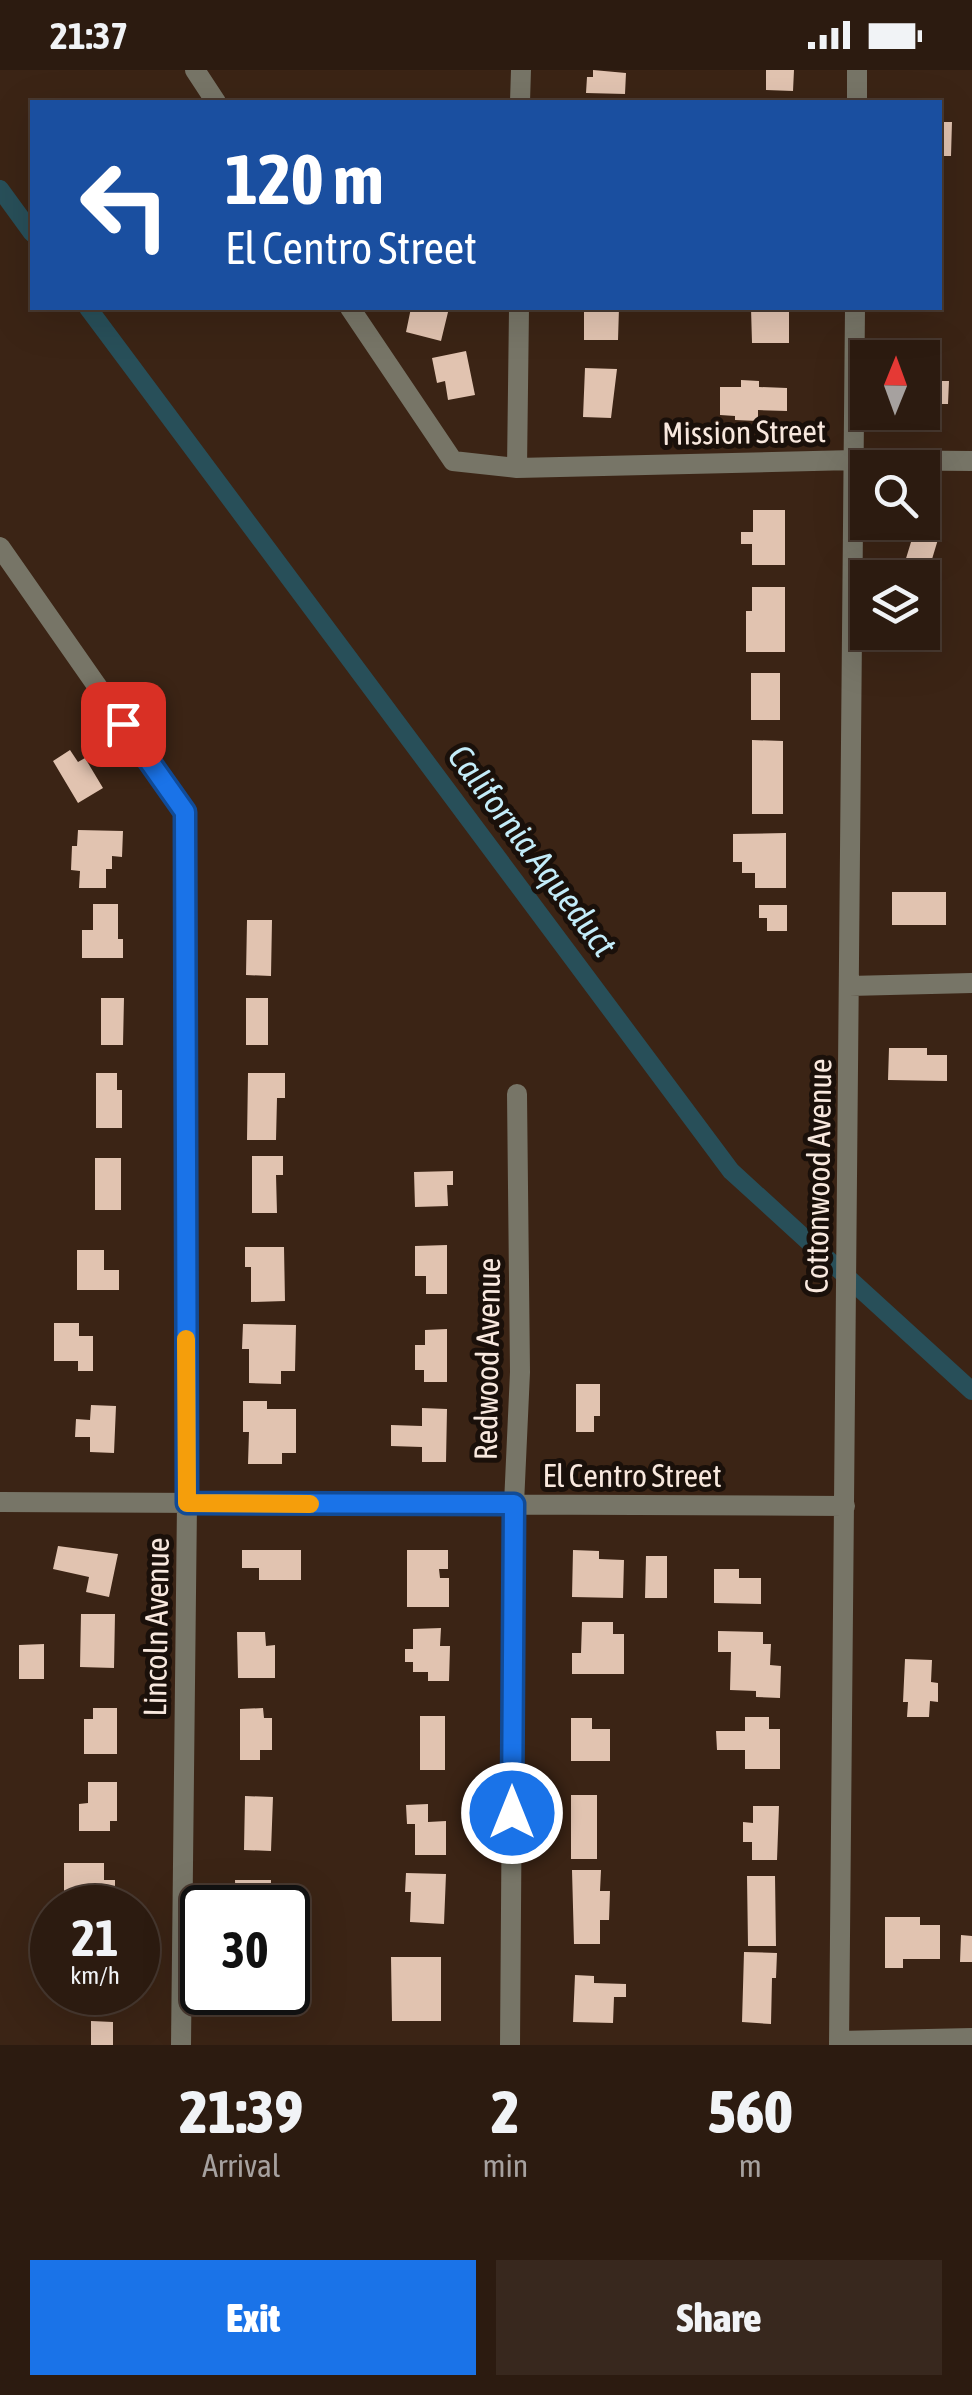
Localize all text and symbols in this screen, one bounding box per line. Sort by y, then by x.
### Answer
text: 21:37 [50,14,128,57]
text: 120 m [225,139,384,219]
icon: left [60,140,190,270]
text: El Centro Street [225,222,477,274]
north arrow [850,340,940,430]
map controls [850,340,940,650]
street label: Mission Street [662,412,826,452]
button: search [850,450,940,540]
button: layers [850,560,940,650]
pin [81,682,166,767]
icon: arrive [96,697,151,752]
water label: California Aqueduct [441,736,625,964]
street label: Cottonwood Avenue [797,1058,839,1294]
street label: Redwood Avenue [467,1257,507,1461]
street label: El Centro Street [542,1457,722,1494]
street label: Lincoln Avenue [136,1537,176,1717]
position arrow [460,1761,564,1865]
speed limit sign: 30 [180,1885,310,2015]
text: 21 [71,1909,118,1967]
text: km/h [70,1961,120,1989]
text: 21:39 [179,2077,303,2146]
text: 2 [491,2077,520,2146]
text: 560 [708,2077,792,2146]
text: Arrival [202,2147,280,2184]
text: min [482,2147,528,2184]
text: m [739,2147,762,2184]
button: Exit [30,2260,476,2375]
button: Share [496,2260,942,2375]

